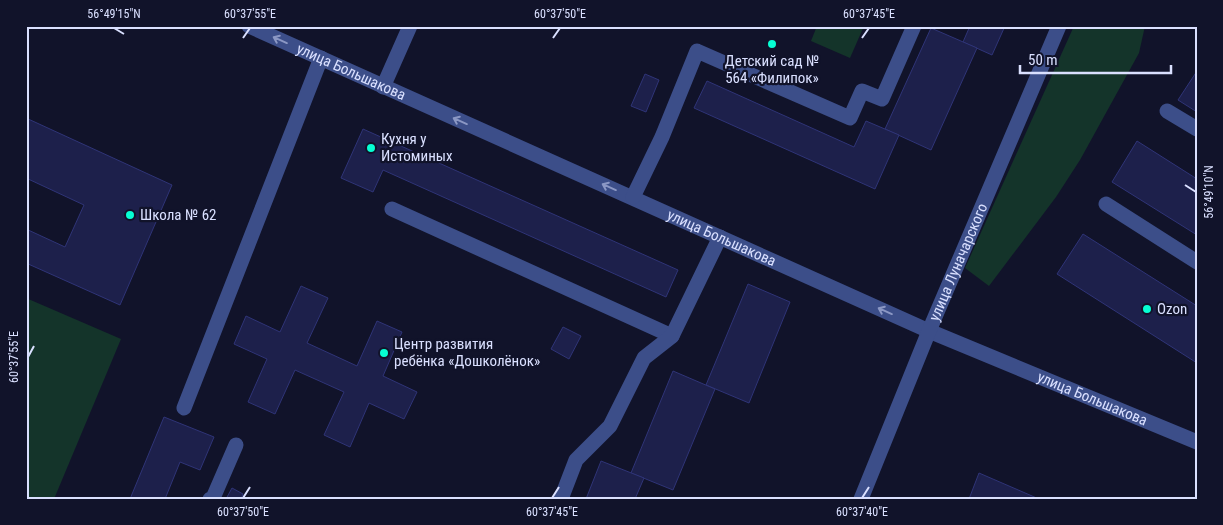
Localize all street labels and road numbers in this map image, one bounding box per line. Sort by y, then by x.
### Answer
street label: улица Большакова [294,40,408,104]
street label: улица Луначарского [925,201,991,324]
street label: улица Большакова [664,206,779,270]
street label: улица Большакова [1035,368,1150,429]

